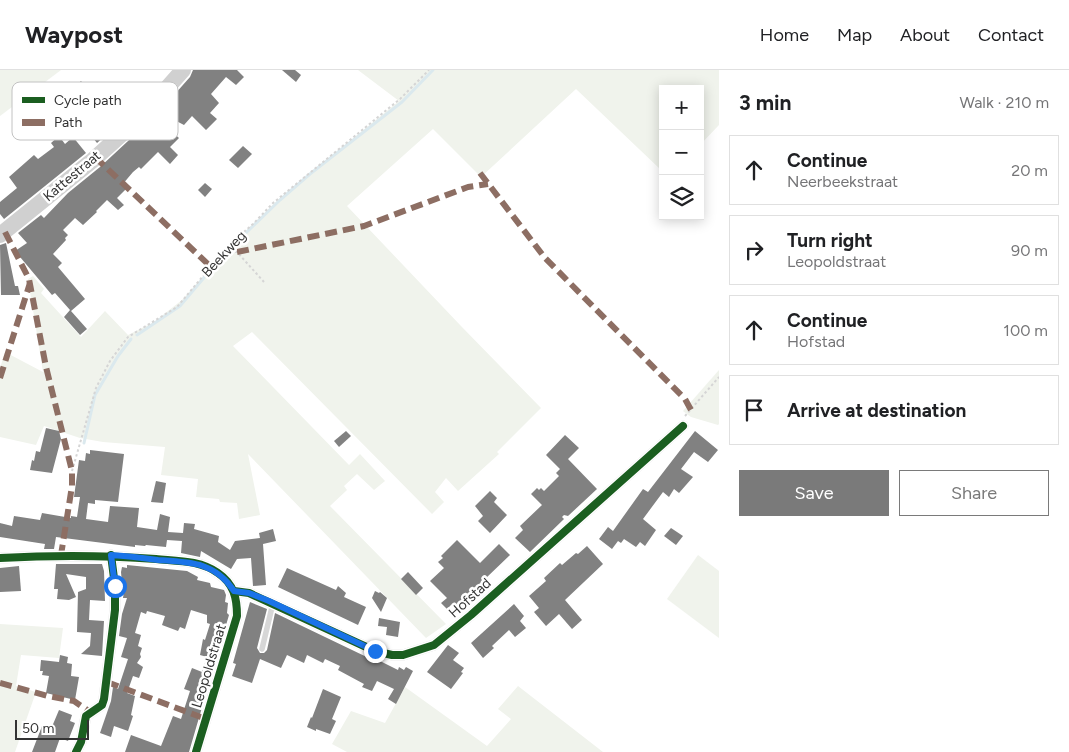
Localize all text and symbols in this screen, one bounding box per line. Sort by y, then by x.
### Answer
text: Waypost [25,20,123,49]
text: Home [760,24,809,46]
text: Map [837,24,872,46]
text: About [900,24,950,46]
text: Contact [978,24,1044,46]
legend [12,82,178,140]
map controls [659,85,704,220]
button: + [659,85,704,130]
text: 3 min [739,90,791,115]
text: Cycle path [54,92,122,109]
text: Walk · 210 m [960,93,1049,112]
text: Path [54,114,82,131]
button: − [659,130,704,175]
street label: Kattestraat [40,147,104,205]
text: Continue [787,149,867,172]
icon: ahead [740,156,768,184]
text: 20 m [1011,161,1048,180]
text: Neerbeekstraat [787,172,898,191]
button: layers [659,175,704,220]
street label: Beekweg [198,227,250,281]
text: Turn right [787,229,873,252]
icon: right [740,236,768,264]
text: 90 m [1011,241,1048,260]
text: Leopoldstraat [787,252,886,271]
text: Continue [787,309,867,332]
icon: ahead [740,316,768,344]
text: 100 m [1003,321,1048,340]
text: Hofstad [787,332,845,351]
icon: arrive [740,396,768,424]
text: Arrive at destination [787,399,966,422]
button: Save [739,470,889,516]
button: Share [899,470,1049,516]
route start [104,575,127,598]
street label: Hofstad [445,575,495,621]
street label: Leopoldstraat [188,622,230,710]
route end [364,640,387,663]
scale bar [15,717,89,740]
text: 50 m [22,720,54,737]

